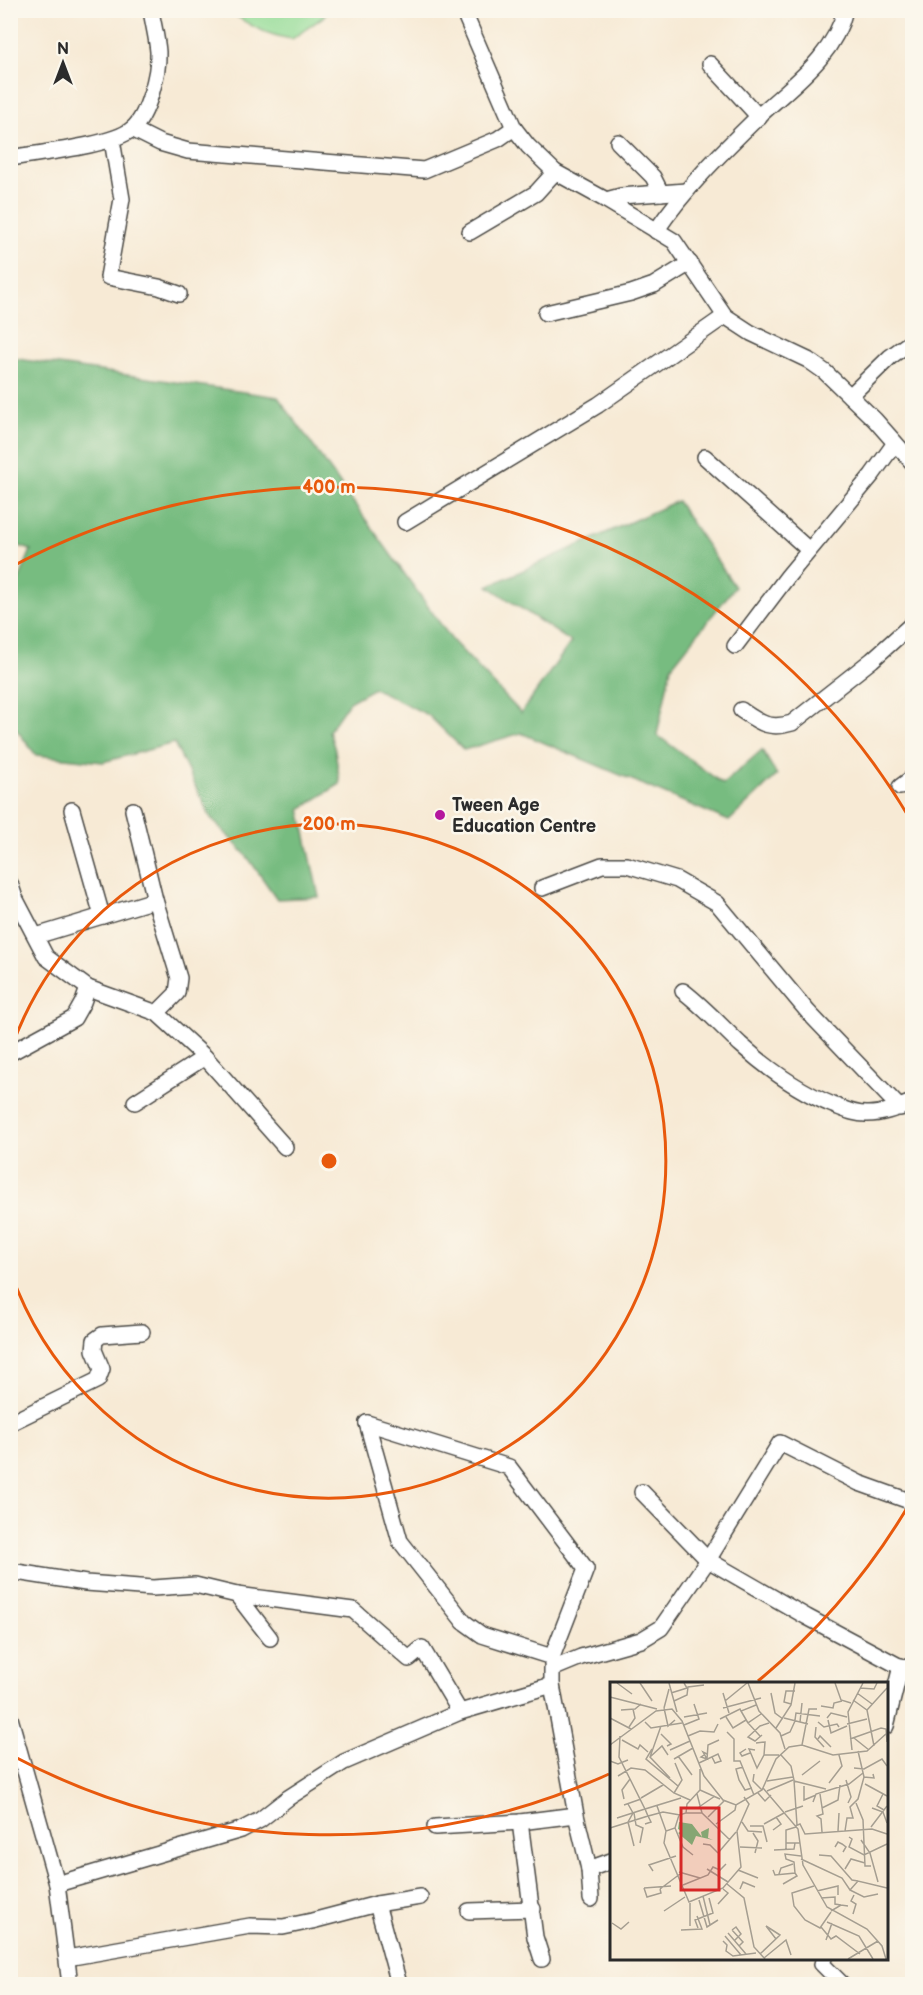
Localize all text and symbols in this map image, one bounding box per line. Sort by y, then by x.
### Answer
north arrow [33,33,93,93]
text: N [57,40,69,59]
text: 400 m [302,477,356,498]
place label: Tween Age Education Centre [452,795,596,837]
marker: Tween Age Education Centre [433,808,447,822]
text: 200 m [302,814,356,835]
centre of rings [319,1151,339,1171]
inset map [610,1682,887,1959]

